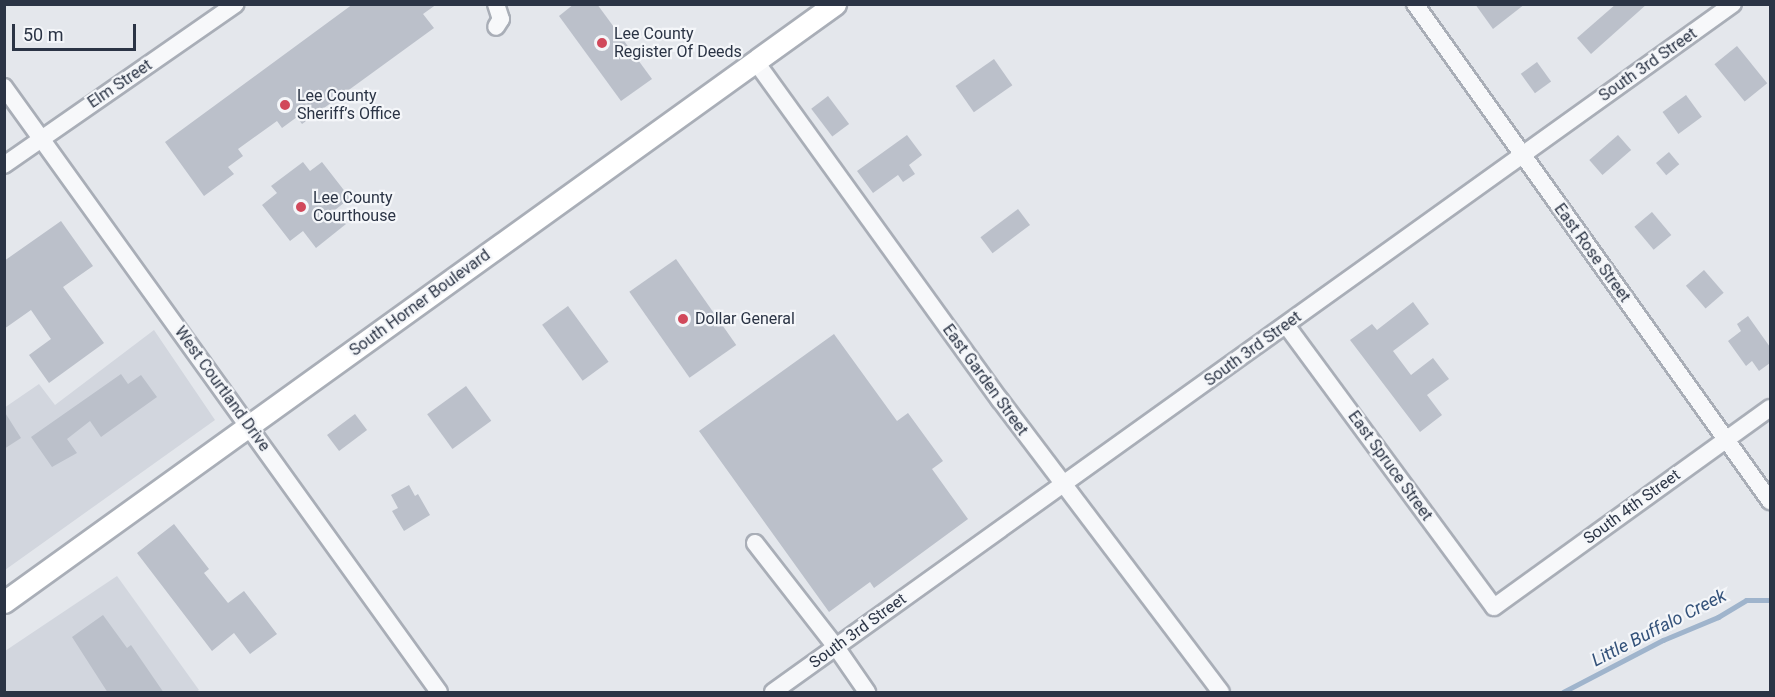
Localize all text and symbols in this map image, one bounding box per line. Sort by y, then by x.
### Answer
scale bar [15,12,140,50]
text: 50 m [23,24,63,45]
place label: Lee County Register Of Deeds [614,24,742,62]
street label: South 3rd Street [1595,24,1701,106]
marker: Lee County Register Of Deeds [595,36,609,50]
street label: Elm Street [84,56,156,112]
place label: Lee County Sheriff’s Office [297,86,400,124]
marker: Lee County Sheriff’s Office [278,98,292,112]
place label: Lee County Courthouse [313,188,396,226]
marker: Lee County Courthouse [294,200,308,214]
street label: East Rose Street [1550,200,1634,306]
street label: South Horner Boulevard [346,246,494,360]
street label: South 3rd Street [1201,307,1305,391]
place label: Dollar General [695,309,795,329]
marker: Dollar General [676,312,690,326]
street label: East Garden Street [938,321,1032,439]
street label: West Courtland Drive [170,323,274,455]
street label: East Spruce Street [1344,407,1436,525]
street label: South 4th Street [1580,466,1684,548]
water label: Little Buffalo Creek [1588,585,1730,671]
street label: South 3rd Street [806,589,910,673]

